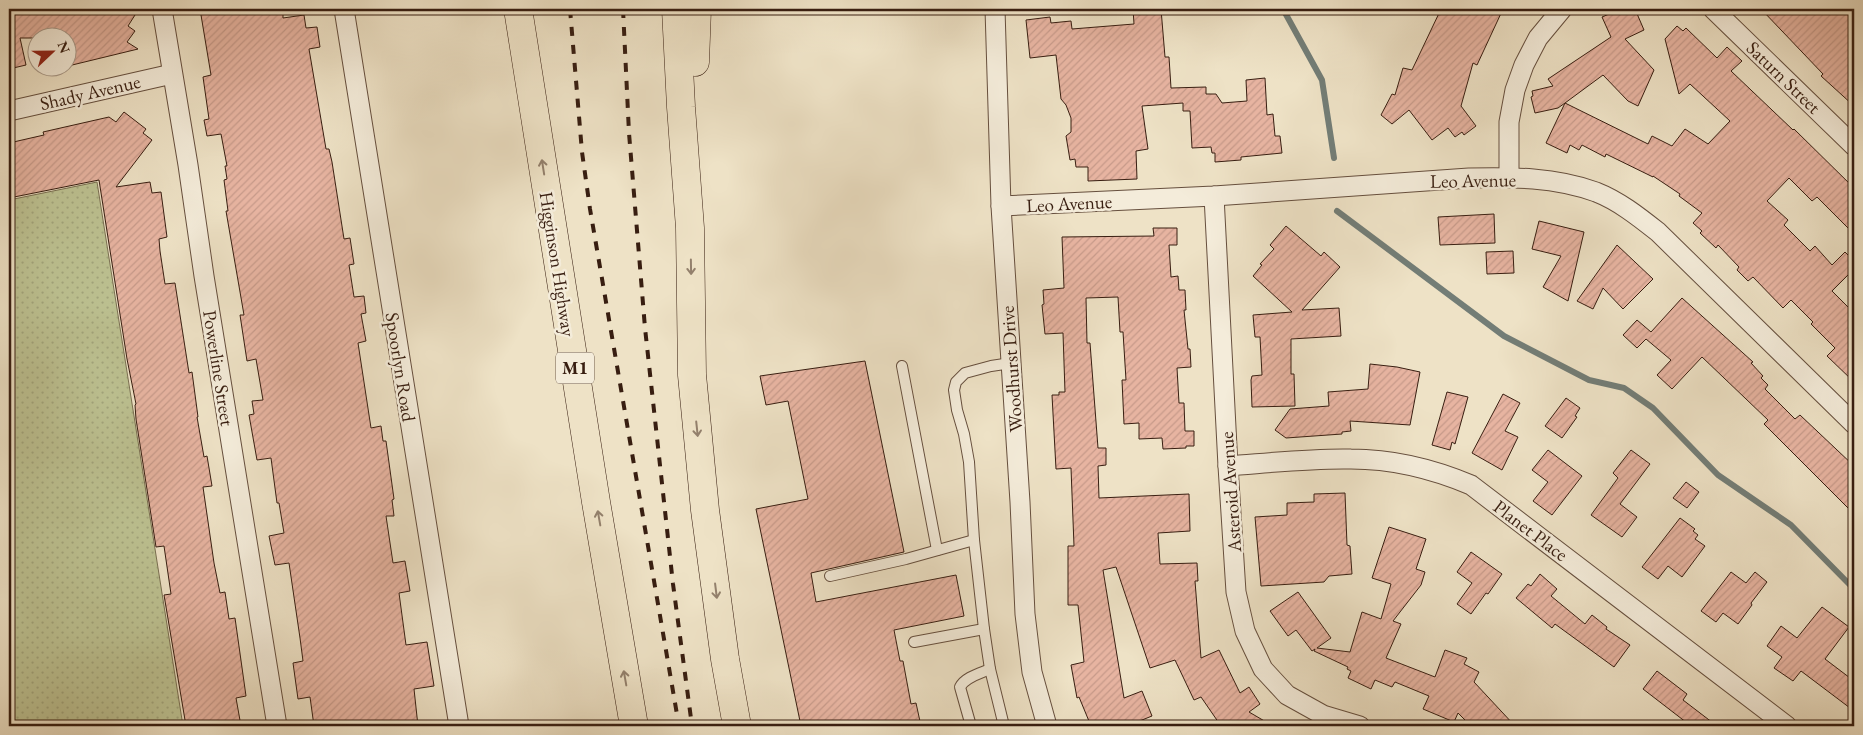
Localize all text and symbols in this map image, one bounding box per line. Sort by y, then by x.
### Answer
north arrow [28,28,78,78]
street label: Saturn Street [1741,36,1826,119]
text: N [54,39,75,56]
street label: Shady Avenue [37,69,143,116]
one-way arrow [538,160,548,176]
street label: Leo Avenue [1430,167,1516,194]
street label: Leo Avenue [1025,189,1113,218]
street label: Higginson Highway [534,190,581,339]
one-way arrow [686,258,696,275]
street label: Woodhurst Drive [995,305,1028,433]
street label: Powerline Street [197,308,240,428]
street label: Spoorlyn Road [380,311,422,424]
road number: M1 [556,352,594,383]
one-way arrow [692,421,702,437]
street label: Asteroid Avenue [1214,431,1247,554]
street label: Planet Place [1488,494,1573,567]
one-way arrow [593,510,603,526]
one-way arrow [711,582,721,598]
one-way arrow [620,671,630,687]

